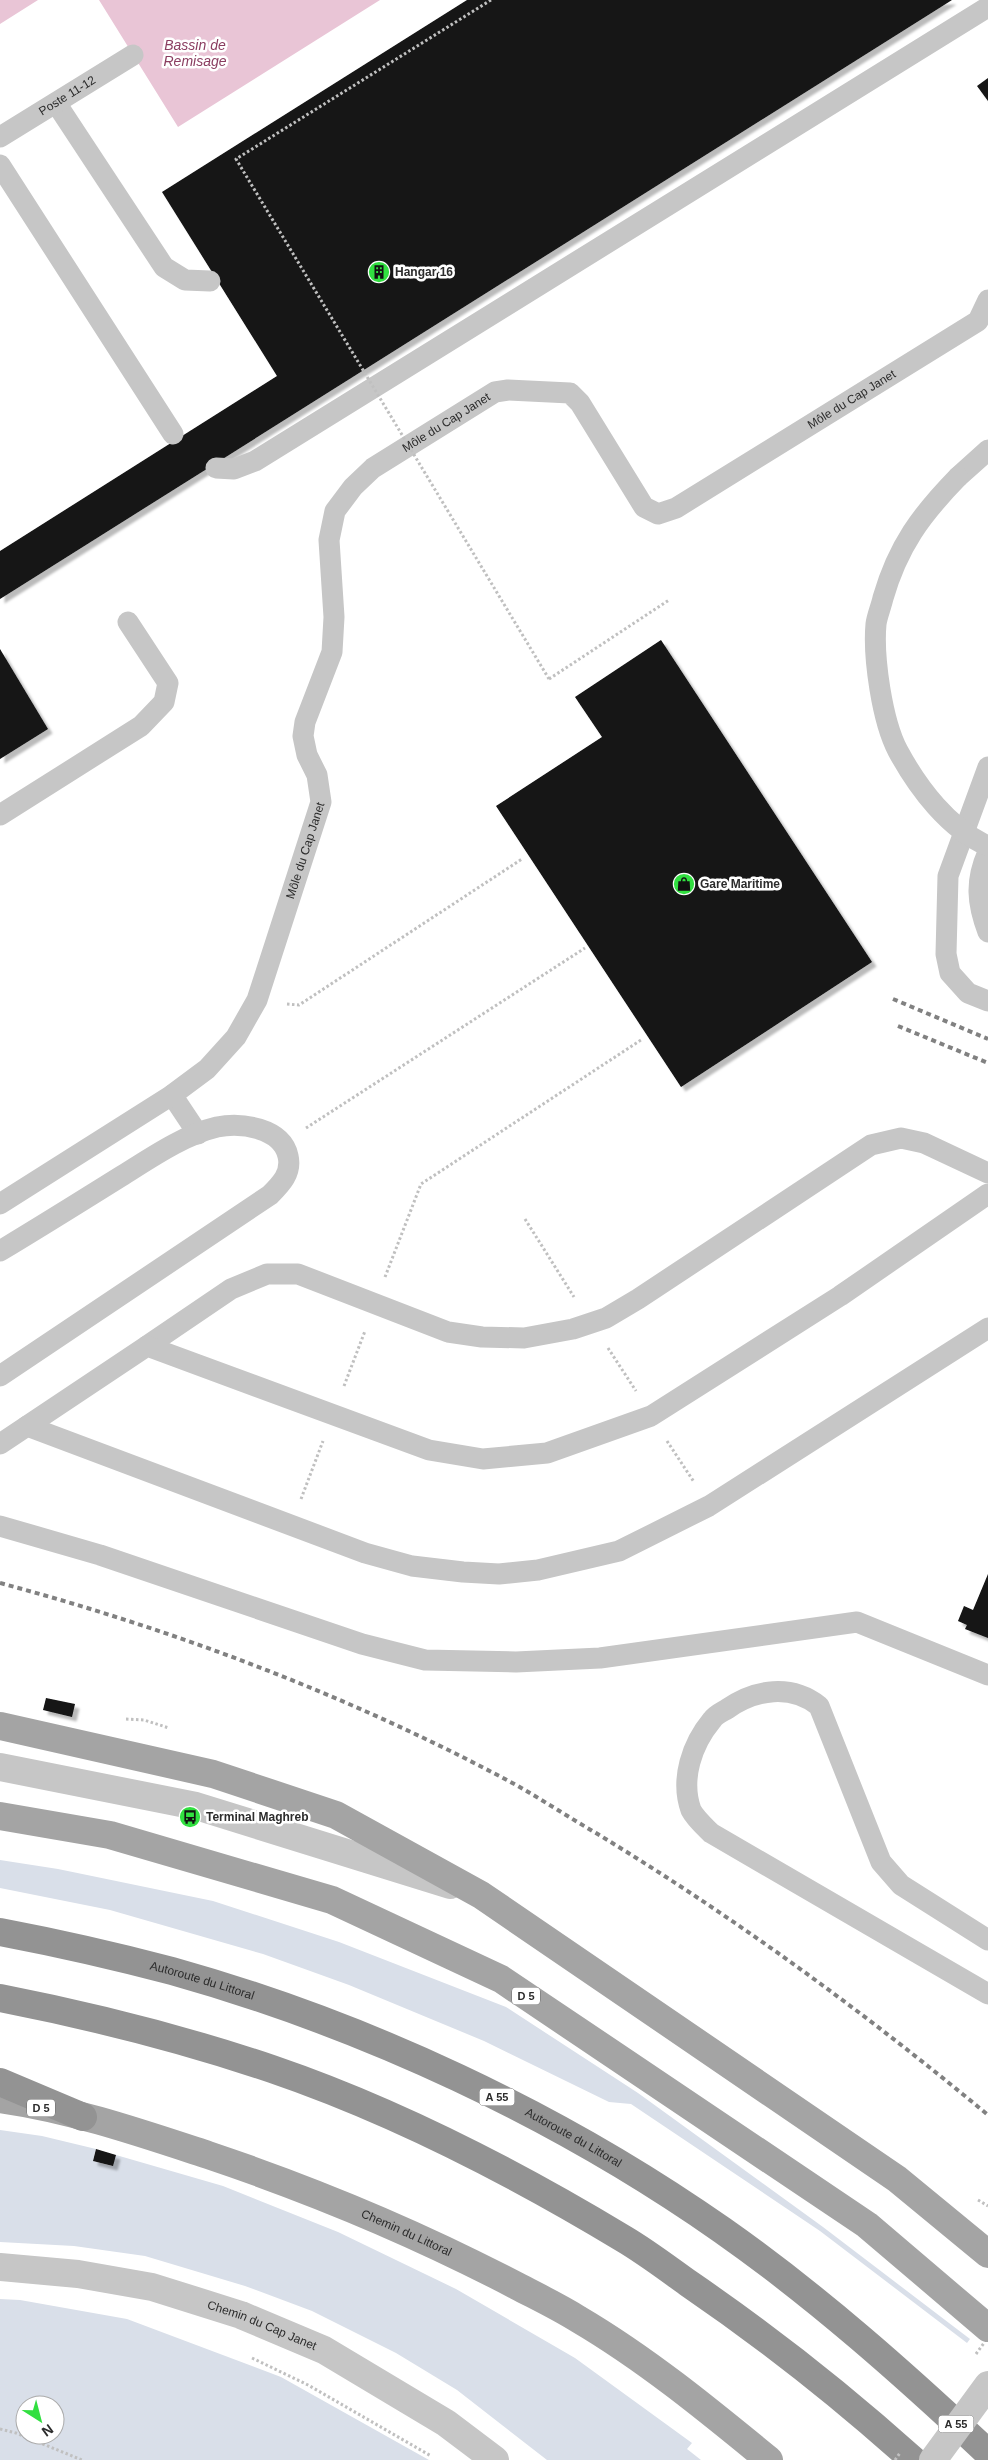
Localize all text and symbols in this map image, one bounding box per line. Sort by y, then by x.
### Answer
water label: Bassin de Remisage [163,37,227,69]
street label: Poste 11-12 [36,73,98,118]
building icon: Hangar 16 [367,260,391,284]
place label: Hangar 16 [395,265,453,279]
street label: Môle du Cap Janet [805,366,899,432]
street label: Môle du Cap Janet [400,389,493,455]
street label: Môle du Cap Janet [283,800,328,901]
shop icon: Gare Maritime [672,872,696,896]
place label: Gare Maritime [700,877,780,891]
bus stop icon: Terminal Maghreb [178,1805,202,1829]
place label: Terminal Maghreb [206,1810,308,1824]
street label: Autoroute du Littoral [148,1959,256,2003]
road number: D 5 [512,1988,540,2004]
road number: A 55 [480,2088,514,2106]
road number: D 5 [27,2100,55,2116]
street label: Autoroute du Littoral [523,2105,624,2170]
street label: Chemin du Littoral [359,2207,454,2259]
street label: Chemin du Cap Janet [206,2298,319,2353]
north arrow [15,2395,65,2445]
road number: A 55 [938,2416,974,2432]
text: N [39,2421,56,2440]

